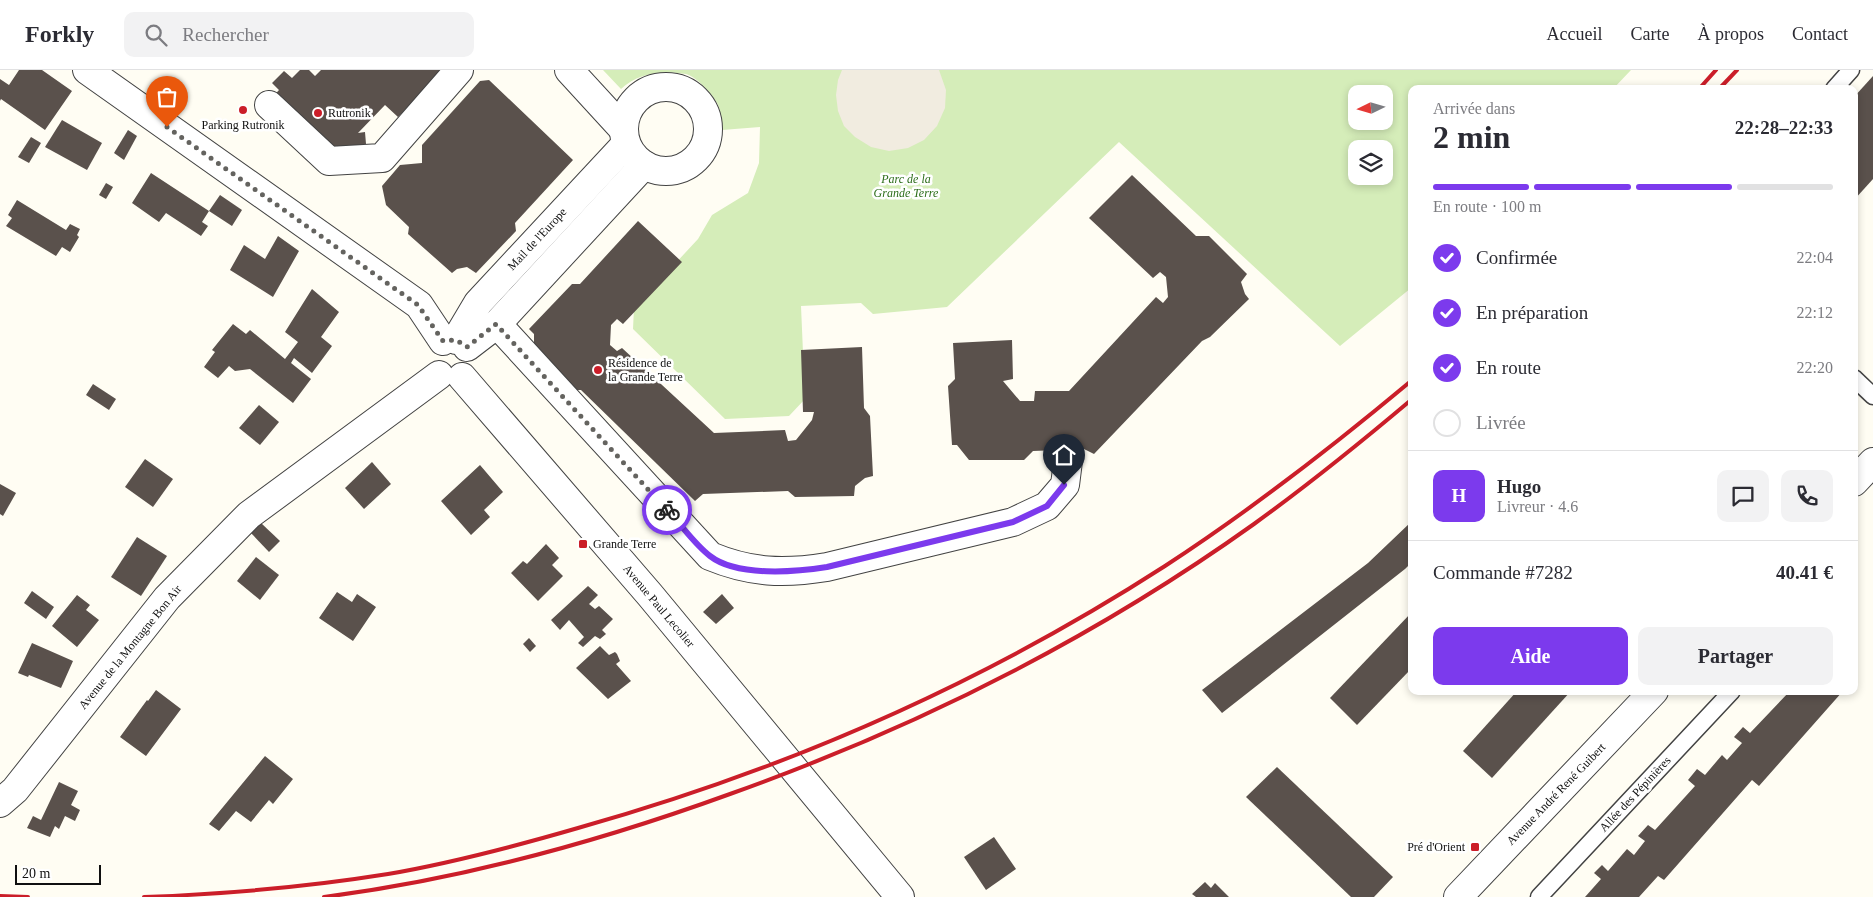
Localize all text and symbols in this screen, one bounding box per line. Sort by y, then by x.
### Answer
search box [124,12,474,57]
text: Forkly [25,21,94,47]
icon: search [142,21,170,49]
text: Rechercher [182,24,269,45]
text: Accueil [1547,24,1603,44]
text: Carte [1631,24,1670,44]
text: À propos [1698,24,1764,44]
text: Contact [1792,24,1848,44]
pin [146,76,188,127]
icon: bag [153,83,181,111]
north arrow [1348,85,1392,130]
map controls [1348,85,1393,185]
text: Arrivée dans [1433,100,1515,117]
marker: Parking Rutronik [237,104,249,116]
place label: Rutronik [328,106,371,120]
marker: Rutronik [312,107,324,119]
text: 22:28–22:33 [1735,117,1833,138]
place label: Parking Rutronik [202,118,285,132]
text: 2 min [1433,119,1510,155]
button: layers [1348,140,1393,185]
park label: Parc de la Grande Terre [874,172,939,200]
text: En route · 100 m [1433,198,1541,215]
street label: Mail de l'Europe [505,205,569,273]
icon: check [1433,244,1461,272]
text: Confirmée [1476,247,1557,268]
text: 22:04 [1797,249,1833,266]
icon: check [1433,299,1461,327]
text: En préparation [1476,302,1588,323]
text: 22:12 [1797,304,1833,321]
icon: check [1433,354,1461,382]
place label: Résidence de la Grande Terre [608,356,683,384]
text: En route [1476,357,1541,378]
text: 22:20 [1797,359,1833,376]
marker: Résidence de la Grande Terre [592,364,604,376]
text: Livrée [1476,412,1526,433]
pin [1043,434,1085,485]
icon: home [1050,441,1078,469]
button: chat [1717,470,1769,522]
button: phone [1781,470,1833,522]
text: Hugo [1497,476,1541,497]
courier [642,485,692,535]
text: H [1452,485,1466,506]
icon: bike [653,496,681,524]
text: Livreur · 4.6 [1497,498,1578,515]
place label: Grande Terre [593,537,656,551]
marker: Grande Terre [577,538,589,550]
street label: Avenue Paul Lecolier [620,562,698,650]
text: Commande #7282 [1433,562,1573,583]
text: 40.41 € [1776,562,1833,583]
street label: Avenue de la Montagne Bon Air [76,582,184,712]
button: Aide [1433,627,1628,685]
button: Partager [1638,627,1833,685]
street label: Avenue André René Guibert [1504,740,1609,848]
street label: Allée des Pépinières [1596,753,1674,835]
place label: Pré d'Orient [1407,840,1466,854]
marker: Pré d'Orient [1469,841,1481,853]
scale bar [15,862,101,885]
text: 20 m [22,866,50,881]

